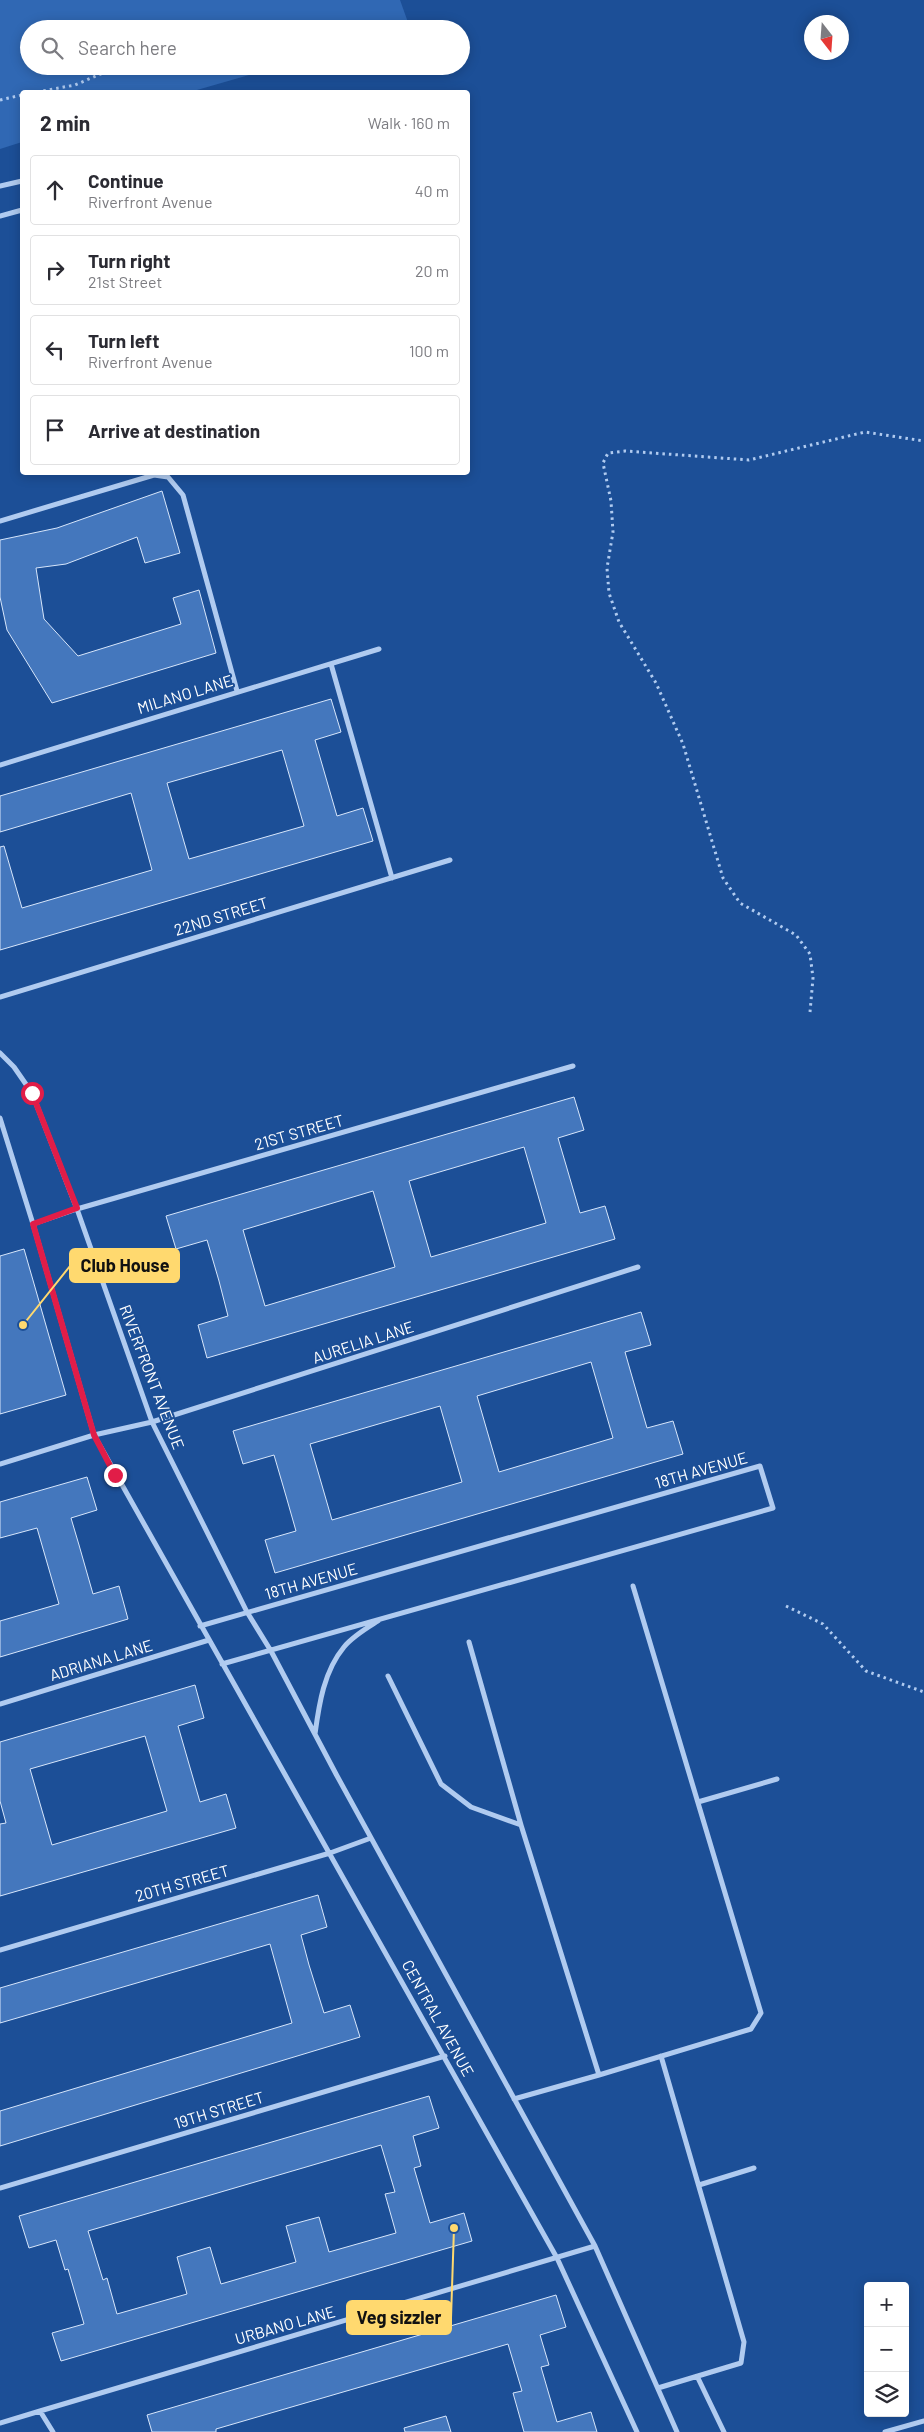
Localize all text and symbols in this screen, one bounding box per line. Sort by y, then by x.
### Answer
north arrow [804,15,849,60]
search box [20,20,470,75]
icon: search [38,34,66,62]
text: Search here [78,36,177,59]
text: 2 min [40,110,90,135]
text: Walk · 160 m [368,113,450,132]
text: Continue [88,169,164,192]
icon: ahead [41,176,69,204]
text: 40 m [415,181,449,200]
text: Riverfront Avenue [88,192,212,211]
text: Turn right [88,249,170,272]
icon: right [41,256,69,284]
text: 20 m [415,261,449,280]
text: 21st Street [88,272,162,291]
text: Turn left [88,329,159,352]
icon: left [41,336,69,364]
text: 100 m [409,341,449,360]
text: Riverfront Avenue [88,352,212,371]
icon: arrive [41,416,69,444]
text: Arrive at destination [88,419,260,442]
street label: MILANO LANE [135,670,235,717]
street label: 22ND STREET [172,892,270,939]
route start [21,1082,44,1105]
street label: 21ST STREET [252,1110,346,1153]
callout: Club House [70,1249,179,1282]
text: Club House [81,1254,170,1276]
street label: RIVERFRONT AVENUE [116,1302,189,1452]
street label: AURELIA LANE [310,1316,416,1367]
street label: 18TH AVENUE [652,1447,749,1492]
route end [104,1464,127,1487]
street label: 18TH AVENUE [262,1558,359,1603]
street label: ADRIANA LANE [47,1635,155,1684]
street label: 20TH STREET [133,1860,231,1905]
street label: CENTRAL AVENUE [399,1956,478,2079]
street label: 19TH STREET [172,2087,266,2132]
map controls [864,2282,909,2417]
button: + [864,2282,909,2327]
street label: URBANO LANE [233,2301,337,2348]
callout: Veg sizzler [347,2301,451,2334]
text: Veg sizzler [357,2306,442,2328]
button: − [864,2327,909,2372]
button: layers [864,2372,909,2417]

